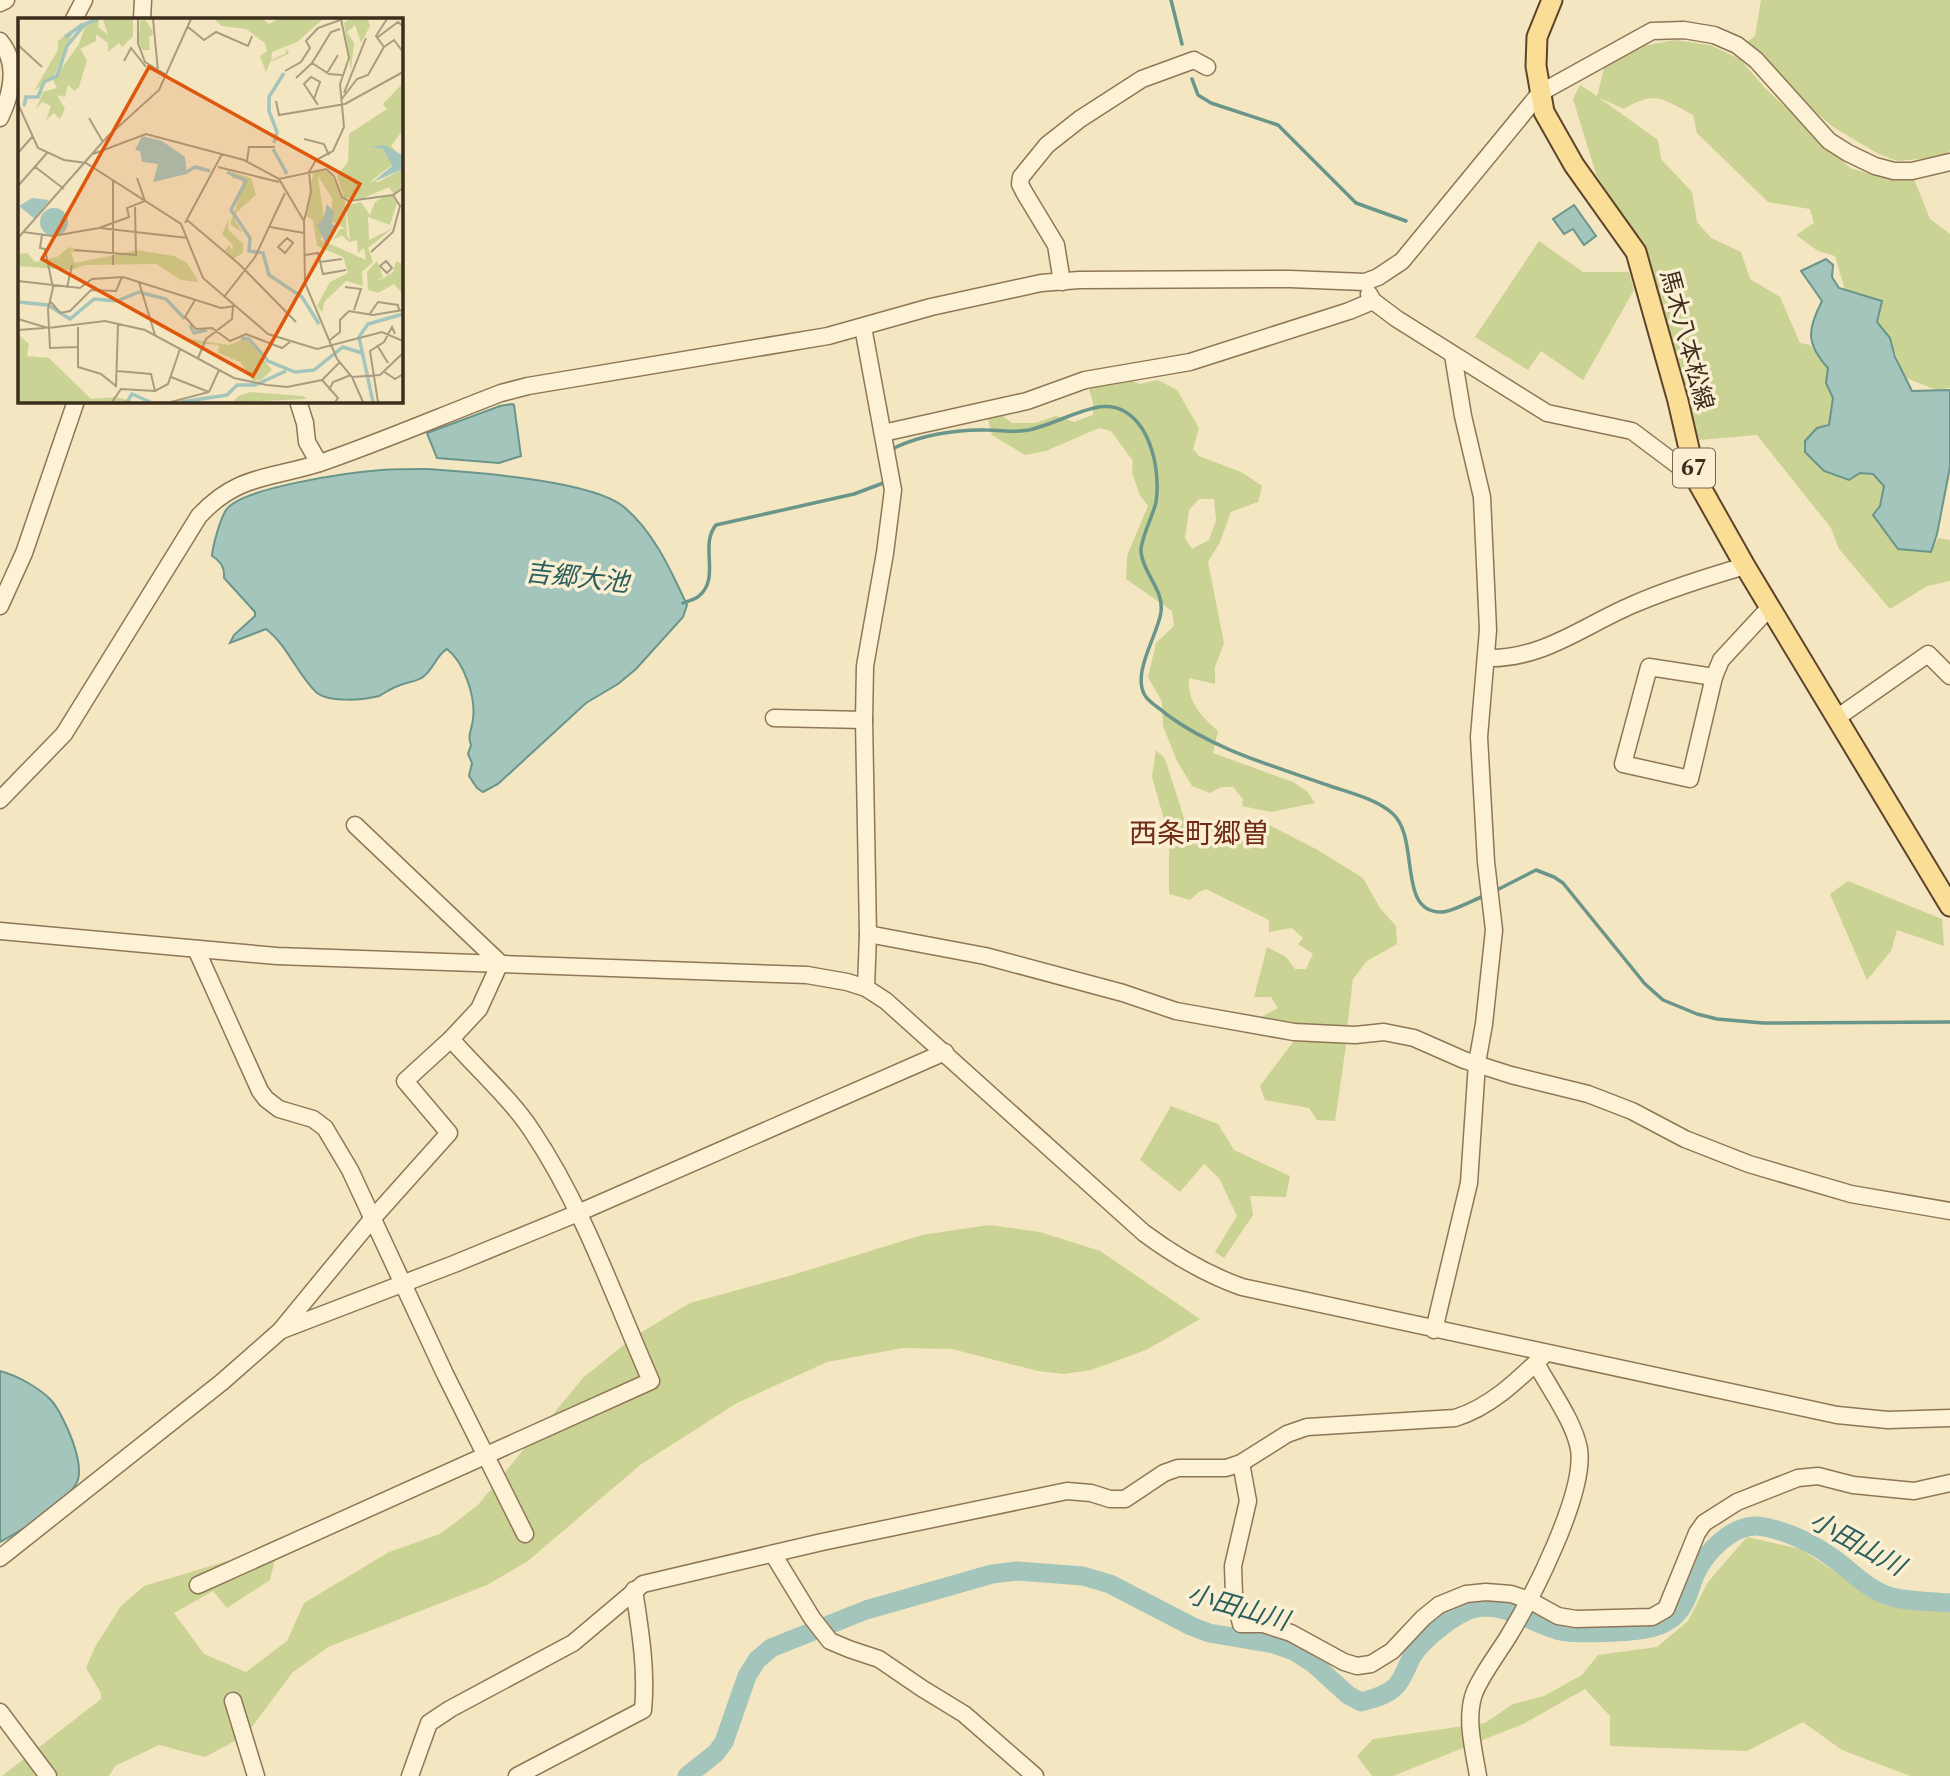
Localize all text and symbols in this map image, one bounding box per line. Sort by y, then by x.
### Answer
inset map [18,18,402,402]
street label: 馬木八本松線 [1650,266,1722,414]
road number: 67 [1673,448,1715,488]
water label: 吉郷大池 [523,553,634,604]
district label: 西条町郷曽 [1129,813,1269,856]
water label: 小田山川 [1802,1501,1915,1588]
water label: 小田山川 [1182,1574,1296,1642]

